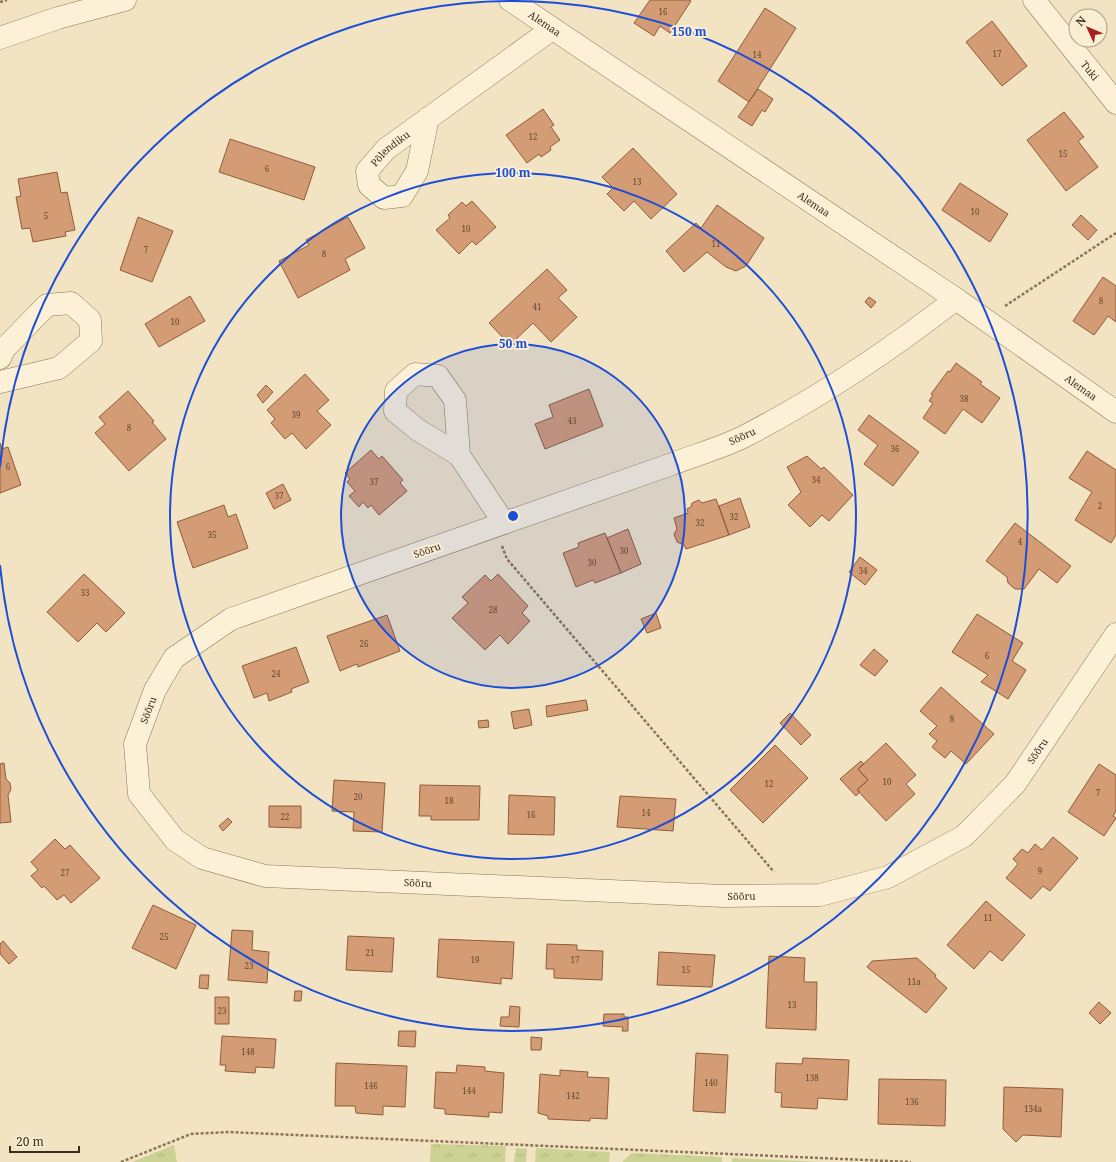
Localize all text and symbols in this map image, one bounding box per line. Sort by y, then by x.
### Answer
house number: 16 [659,6,668,17]
street label: Alemaa [526,7,564,39]
north arrow [1068,8,1108,48]
text: N [1072,12,1089,29]
text: 150 m [671,23,707,40]
house number: 17 [993,48,1002,59]
house number: 14 [753,49,762,60]
street label: Tuki [1078,58,1103,84]
street label: Põlendiku [367,127,413,169]
house number: 12 [529,131,537,142]
house number: 15 [1059,148,1067,159]
house number: 6 [265,163,270,174]
text: 100 m [495,164,531,181]
house number: 13 [633,176,642,187]
street label: Alemaa [795,188,833,220]
house number: 10 [971,206,980,217]
house number: 5 [44,210,48,221]
house number: 10 [462,223,471,234]
house number: 11 [712,238,720,249]
house number: 7 [144,244,149,255]
house number: 8 [322,248,327,259]
house number: 8 [1099,295,1104,306]
house number: 41 [533,301,541,312]
house number: 10 [171,316,180,327]
text: 50 m [499,335,527,352]
street label: Alemaa [1062,371,1100,404]
house number: 38 [960,393,969,404]
house number: 39 [292,409,300,420]
house number: 43 [568,415,577,426]
house number: 8 [127,422,132,433]
street label: Sõõru [726,423,758,448]
house number: 36 [891,443,900,454]
house number: 6 [6,461,11,472]
house number: 34 [812,474,821,485]
house number: 37 [370,476,379,487]
house number: 37 [275,490,284,501]
house number: 2 [1098,500,1102,511]
centre of rings [506,509,520,523]
house number: 32 [730,511,738,522]
house number: 32 [696,517,704,528]
house number: 35 [208,529,216,540]
house number: 4 [1018,536,1023,547]
street label: Sõõru [411,539,443,561]
house number: 30 [620,545,629,556]
house number: 30 [588,557,597,568]
house number: 34 [859,565,868,576]
house number: 33 [81,587,90,598]
house number: 28 [489,604,498,615]
house number: 26 [360,638,369,649]
house number: 6 [985,650,990,661]
house number: 24 [272,668,281,679]
street label: Sõõru [136,694,160,726]
house number: 8 [950,713,955,724]
street label: Sõõru [1024,735,1051,766]
house number: 10 [883,776,892,787]
house number: 12 [765,778,773,789]
house number: 7 [1096,787,1101,798]
house number: 20 [354,791,363,802]
house number: 18 [445,795,454,806]
house number: 14 [642,807,651,818]
house number: 16 [527,809,536,820]
house number: 22 [281,811,289,822]
house number: 9 [1038,865,1042,876]
house number: 27 [61,867,70,878]
street label: Sõõru [404,875,433,890]
street label: Sõõru [727,889,756,903]
house number: 11 [984,912,992,923]
house number: 25 [160,931,168,942]
house number: 21 [366,947,374,958]
house number: 19 [471,954,479,965]
house number: 17 [571,954,580,965]
house number: 23 [245,960,254,971]
house number: 15 [682,964,690,975]
house number: 11a [907,976,921,987]
house number: 13 [788,999,797,1010]
house number: 23 [218,1005,227,1016]
house number: 148 [241,1046,255,1057]
house number: 138 [805,1072,819,1083]
house number: 140 [704,1077,718,1088]
house number: 146 [364,1080,378,1091]
house number: 144 [462,1085,476,1096]
house number: 142 [566,1090,580,1101]
house number: 136 [905,1096,919,1107]
house number: 134a [1024,1103,1042,1114]
scale bar [10,1128,79,1154]
text: 20 m [16,1133,44,1150]

